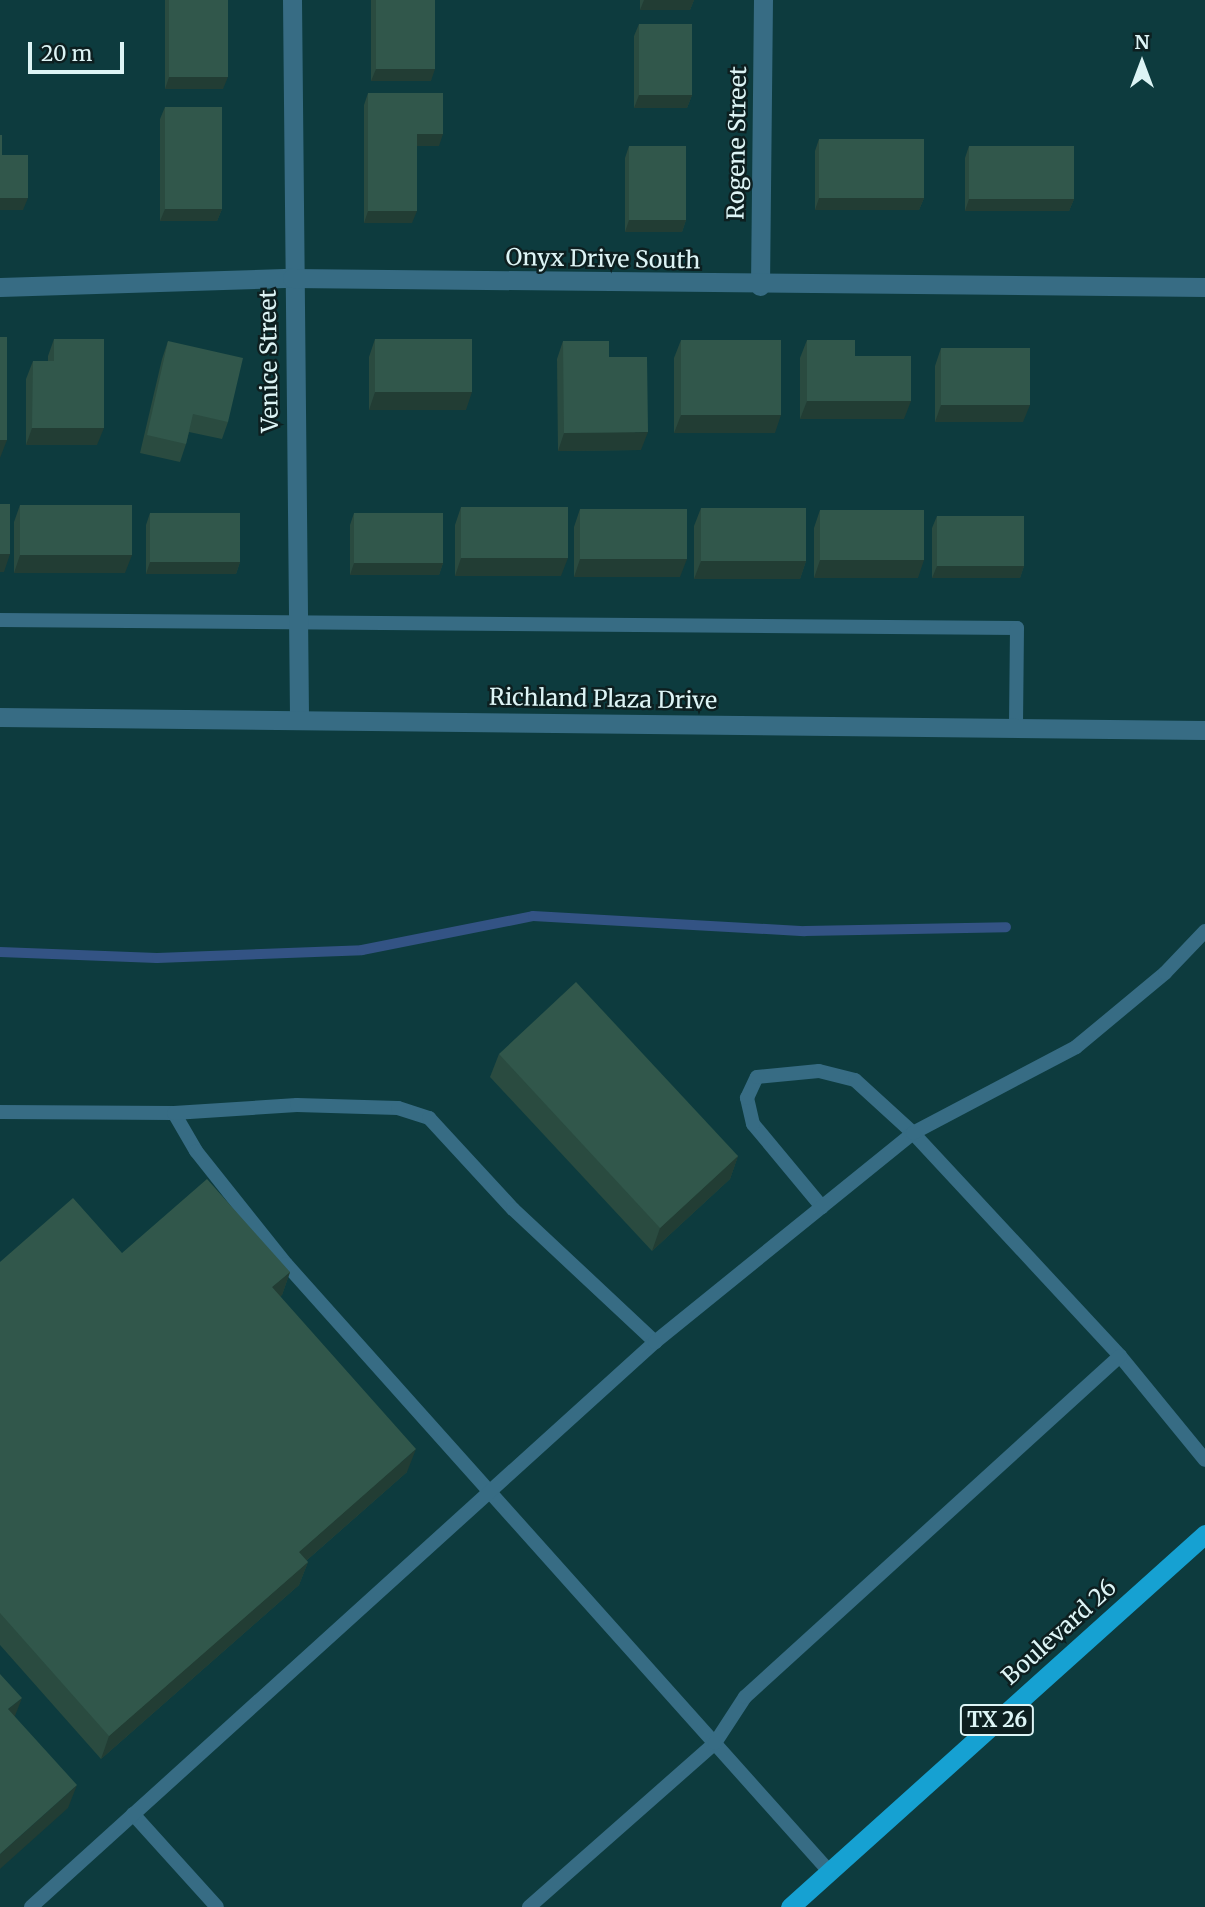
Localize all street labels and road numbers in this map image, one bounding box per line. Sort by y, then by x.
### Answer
street label: Rogene Street [722,66,752,220]
street label: Onyx Drive South [505,244,701,274]
street label: Venice Street [254,289,284,433]
street label: Richland Plaza Drive [489,683,717,715]
street label: Boulevard 26 [996,1573,1122,1691]
road number: TX 26 [958,1702,1036,1738]

